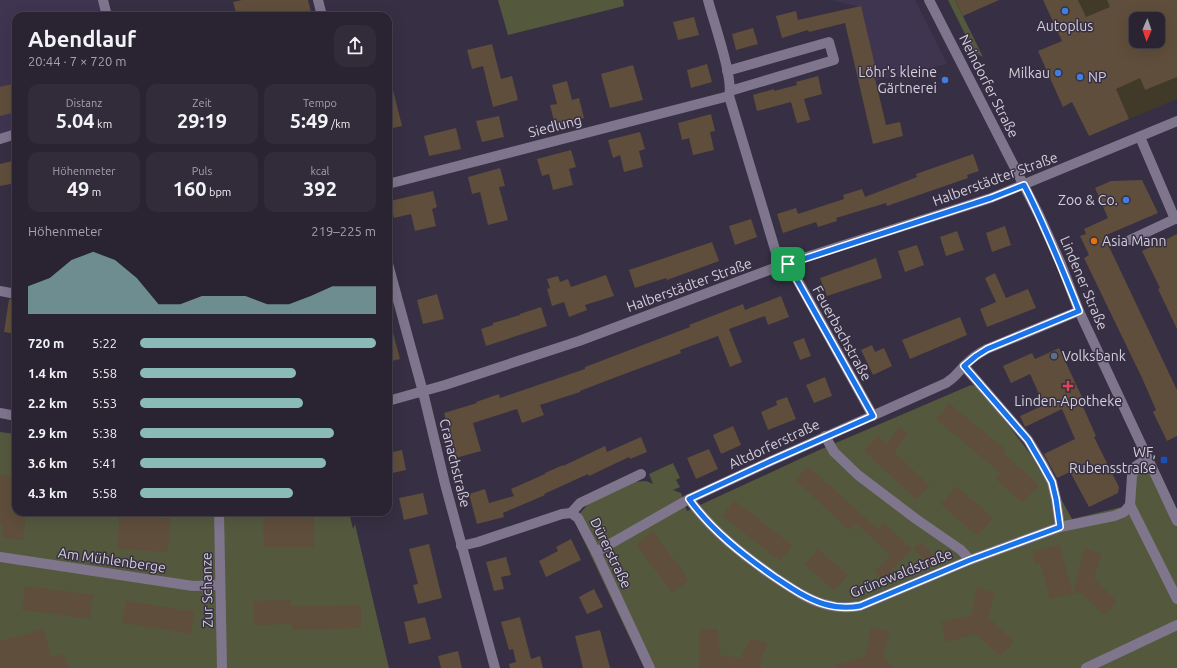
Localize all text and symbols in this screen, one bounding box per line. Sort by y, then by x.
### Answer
marker: Autoplus [1060,6,1070,16]
north arrow [1129,12,1165,48]
map controls [1129,12,1165,48]
place label: Autoplus [1037,18,1093,34]
button: share [334,25,376,67]
text: Abendlauf [28,26,136,51]
street label: Neindorfer Straße [956,32,1022,140]
text: 20:44 · 7 × 720 m [28,54,127,68]
place label: Löhr's kleine Gärtnerei [858,64,937,96]
place label: Milkau [1009,65,1050,81]
marker: Milkau [1053,68,1063,78]
place label: NP [1088,69,1106,85]
marker: NP [1075,72,1085,82]
marker: Löhr's kleine Gärtnerei [940,75,950,85]
text: Distanz [66,97,102,109]
text: Zeit [192,97,212,109]
text: Tempo [303,97,337,109]
text: 5.04 [56,109,95,132]
text: 29:19 [177,109,227,132]
text: 5:49 [290,109,329,132]
street label: Siedlung [527,112,583,140]
text: km [95,118,112,130]
text: /km [329,118,350,130]
street label: Halberstädter Straße [930,149,1060,209]
text: Höhenmeter [53,165,115,177]
text: Puls [192,165,212,177]
text: kcal [311,165,330,177]
text: 49 [67,177,89,200]
text: 160 [173,177,206,200]
text: 392 [303,177,337,200]
text: m [89,186,101,198]
text: bpm [206,186,231,198]
place label: Zoo & Co. [1058,192,1118,208]
marker: Zoo & Co. [1121,195,1131,205]
text: Höhenmeter [28,224,102,238]
text: 219–225 m [311,224,376,238]
place label: Asia Mann [1102,233,1167,249]
street label: Lindener Straße [1057,234,1111,332]
marker: Asia Mann [1089,236,1099,246]
pin [771,247,805,281]
icon: arrive [777,253,799,275]
street label: Halberstädter Straße [624,255,754,315]
street label: Feuerbachstraße [809,283,875,383]
text: 720 m [28,336,64,350]
text: 5:22 [92,336,117,350]
place label: Volksbank [1062,348,1126,364]
marker: Volksbank [1049,351,1059,361]
text: 1.4 km [28,366,67,380]
text: 5:58 [92,366,117,380]
marker: Linden-Apotheke [1063,381,1073,391]
place label: Linden-Apotheke [1014,393,1122,409]
text: 2.2 km [28,396,67,410]
text: 5:53 [92,396,117,410]
street label: Altdorferstraße [726,416,822,472]
street label: Cranachstraße [436,417,474,509]
text: 2.9 km [28,426,67,440]
text: 5:38 [92,426,117,440]
place label: WF, Rubensstraße [1069,444,1156,476]
marker: WF, Rubensstraße [1159,455,1169,465]
text: 3.6 km [28,456,67,470]
text: 5:41 [92,456,117,470]
text: 4.3 km [28,486,67,500]
text: 5:58 [92,486,117,500]
street label: Dürerstraße [587,515,635,591]
street label: Am Mühlenberge [57,544,167,576]
street label: Grünewaldstraße [848,545,954,601]
street label: Zur Schanze [198,552,216,628]

